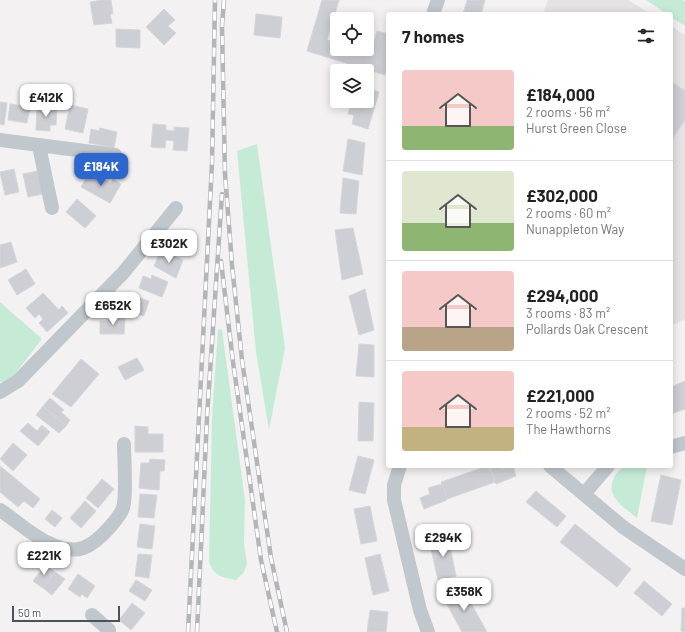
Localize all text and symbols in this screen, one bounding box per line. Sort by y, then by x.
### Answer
map controls [330,12,374,108]
button: locate [330,12,374,56]
icon: filters [635,25,657,47]
text: 7 homes [402,26,464,46]
button: layers [330,64,374,108]
pin: £412K [18,84,74,118]
text: £184,000 [526,84,595,104]
icon: home [434,86,482,134]
text: £412K [29,89,63,105]
text: 2 rooms · 56 m² [526,104,610,120]
text: Hurst Green Close [526,120,627,136]
pin: £184K [73,153,129,187]
text: £184K [83,158,119,174]
text: £302,000 [526,185,598,205]
icon: home [434,187,482,235]
text: 2 rooms · 60 m² [526,205,611,221]
text: Nunappleton Way [526,221,624,237]
pin: £302K [141,230,197,264]
text: £302K [150,235,188,251]
text: £294,000 [526,285,598,305]
icon: home [434,287,482,335]
pin: £652K [85,292,141,326]
text: £652K [94,297,132,313]
text: 3 rooms · 83 m² [526,305,610,321]
text: Pollards Oak Crescent [526,321,649,337]
text: £221,000 [526,385,595,405]
icon: home [434,387,482,435]
text: 2 rooms · 52 m² [526,405,611,421]
text: The Hawthorns [526,421,611,437]
pin: £294K [415,524,471,558]
text: £294K [424,529,462,545]
pin: £221K [16,542,72,576]
text: £221K [26,547,62,563]
pin: £358K [436,578,492,612]
text: £358K [445,583,483,599]
scale bar [12,604,120,623]
text: 50 m [18,606,41,619]

